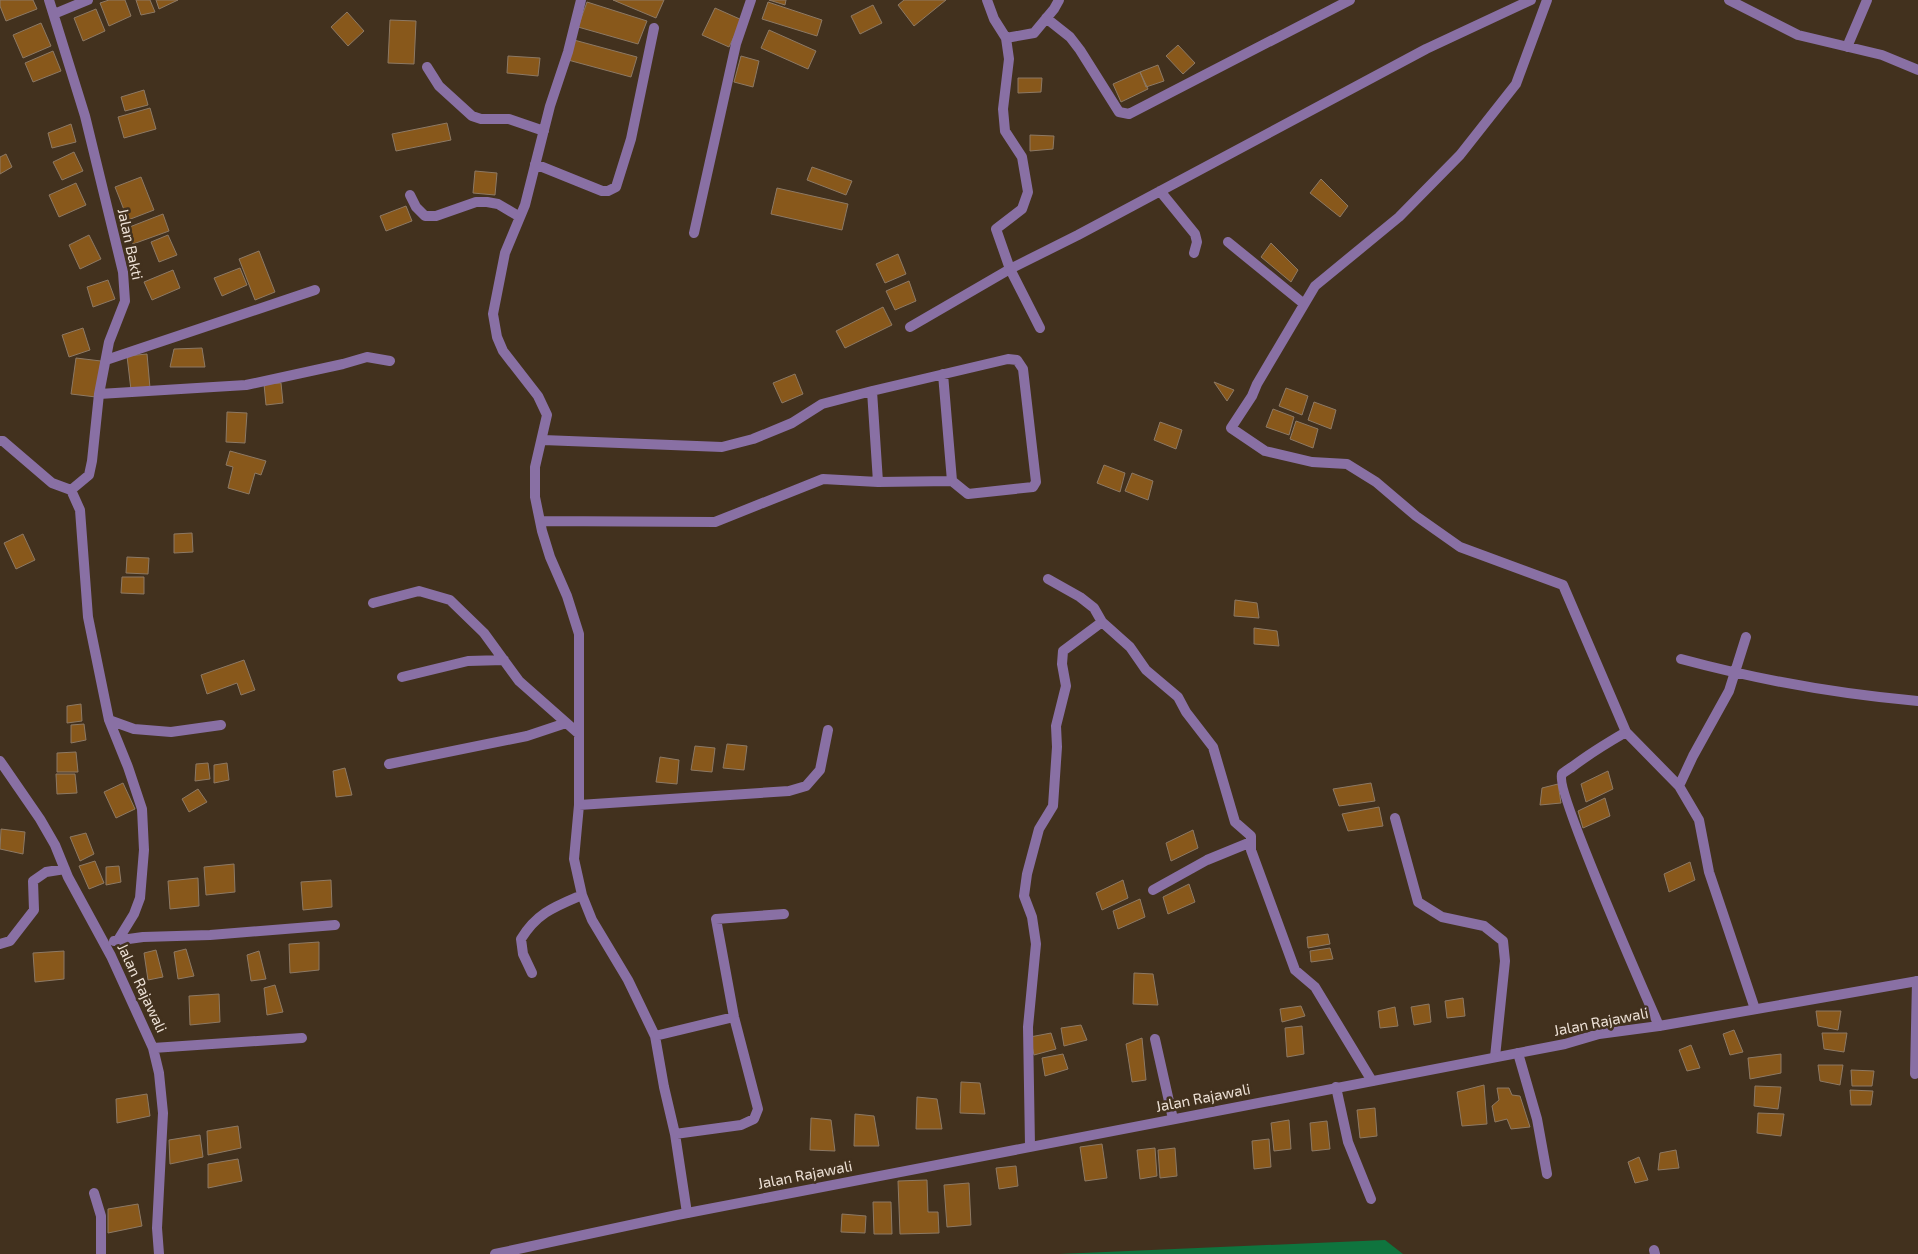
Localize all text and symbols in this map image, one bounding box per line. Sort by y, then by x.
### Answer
street label: Jalan Bakti [115,206,147,281]
street label: Jalan Rajawali [113,940,171,1035]
street label: Jalan Rajawali [1552,1003,1650,1040]
street label: Jalan Rajawali [1154,1079,1252,1116]
street label: Jalan Rajawali [756,1156,854,1193]

